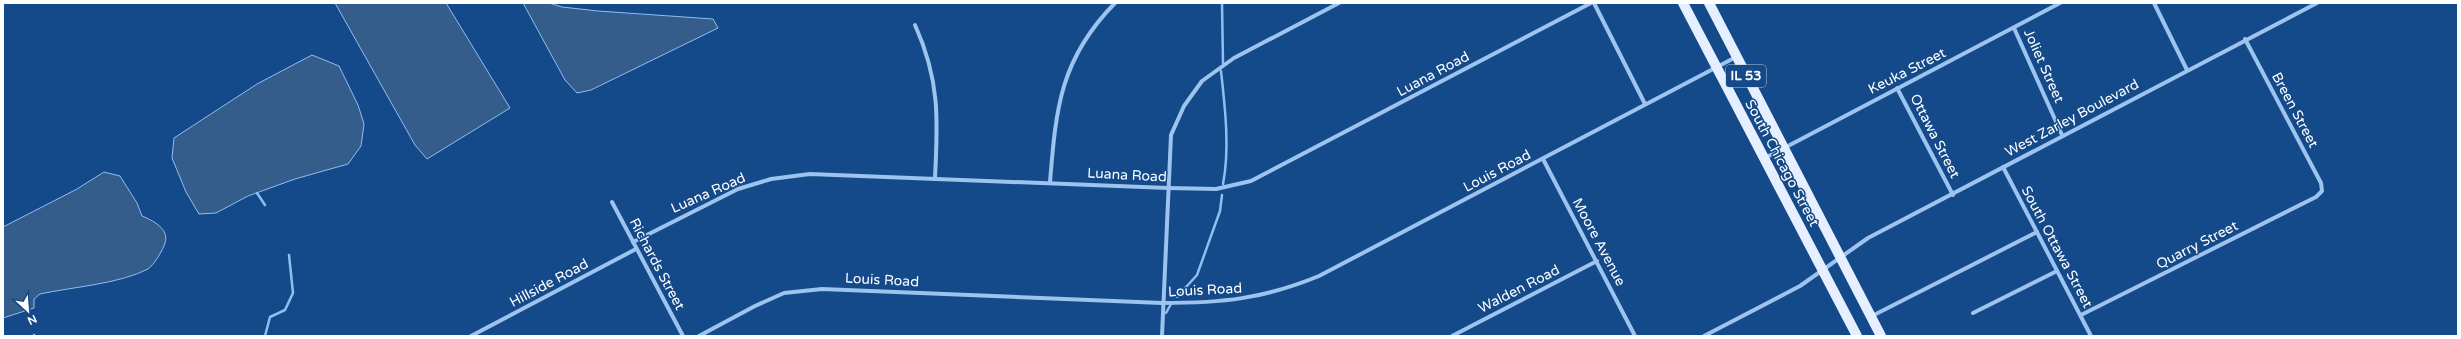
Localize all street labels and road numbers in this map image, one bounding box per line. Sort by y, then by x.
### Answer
street label: Joliet Street [2020,26,2068,106]
street label: Keuka Street [1865,44,1949,98]
street label: Luana Road [1394,48,1472,100]
road number: IL 53 [1726,65,1766,87]
street label: Breen Street [2268,69,2322,151]
street label: West Zarley Boulevard [2002,76,2142,160]
street label: Ottawa Street [1906,91,1964,182]
street label: South Chicago Street [1741,97,1823,230]
street label: Louis Road [1460,146,1534,196]
street label: Luana Road [1087,164,1167,186]
street label: Luana Road [668,169,748,217]
street label: South Ottawa Street [2018,183,2097,311]
street label: Moore Avenue [1569,195,1629,289]
street label: Richards Street [626,215,689,313]
street label: Quarry Street [2153,217,2241,273]
street label: Hillside Road [507,255,591,311]
street label: Walden Road [1475,261,1563,317]
street label: Louis Road [845,270,919,290]
street label: Louis Road [1168,280,1242,300]

